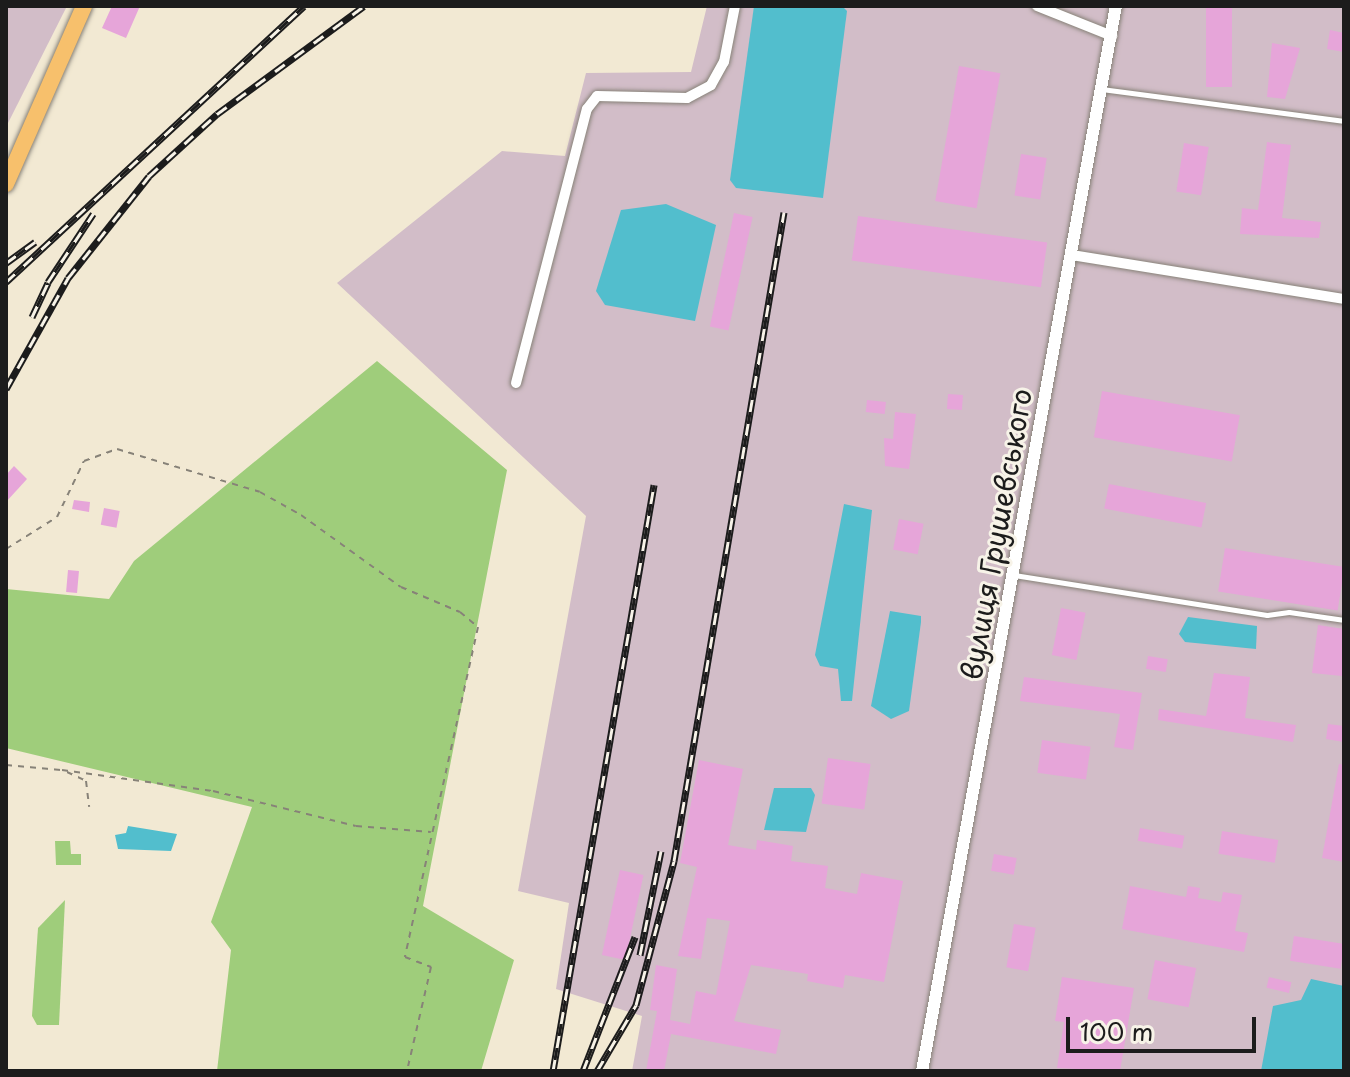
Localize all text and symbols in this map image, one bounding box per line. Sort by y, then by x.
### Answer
street label: вулиця Грушевського [954,386,1038,682]
scale bar [1070,1001,1260,1051]
text: 100 m [1080,1013,1153,1049]

